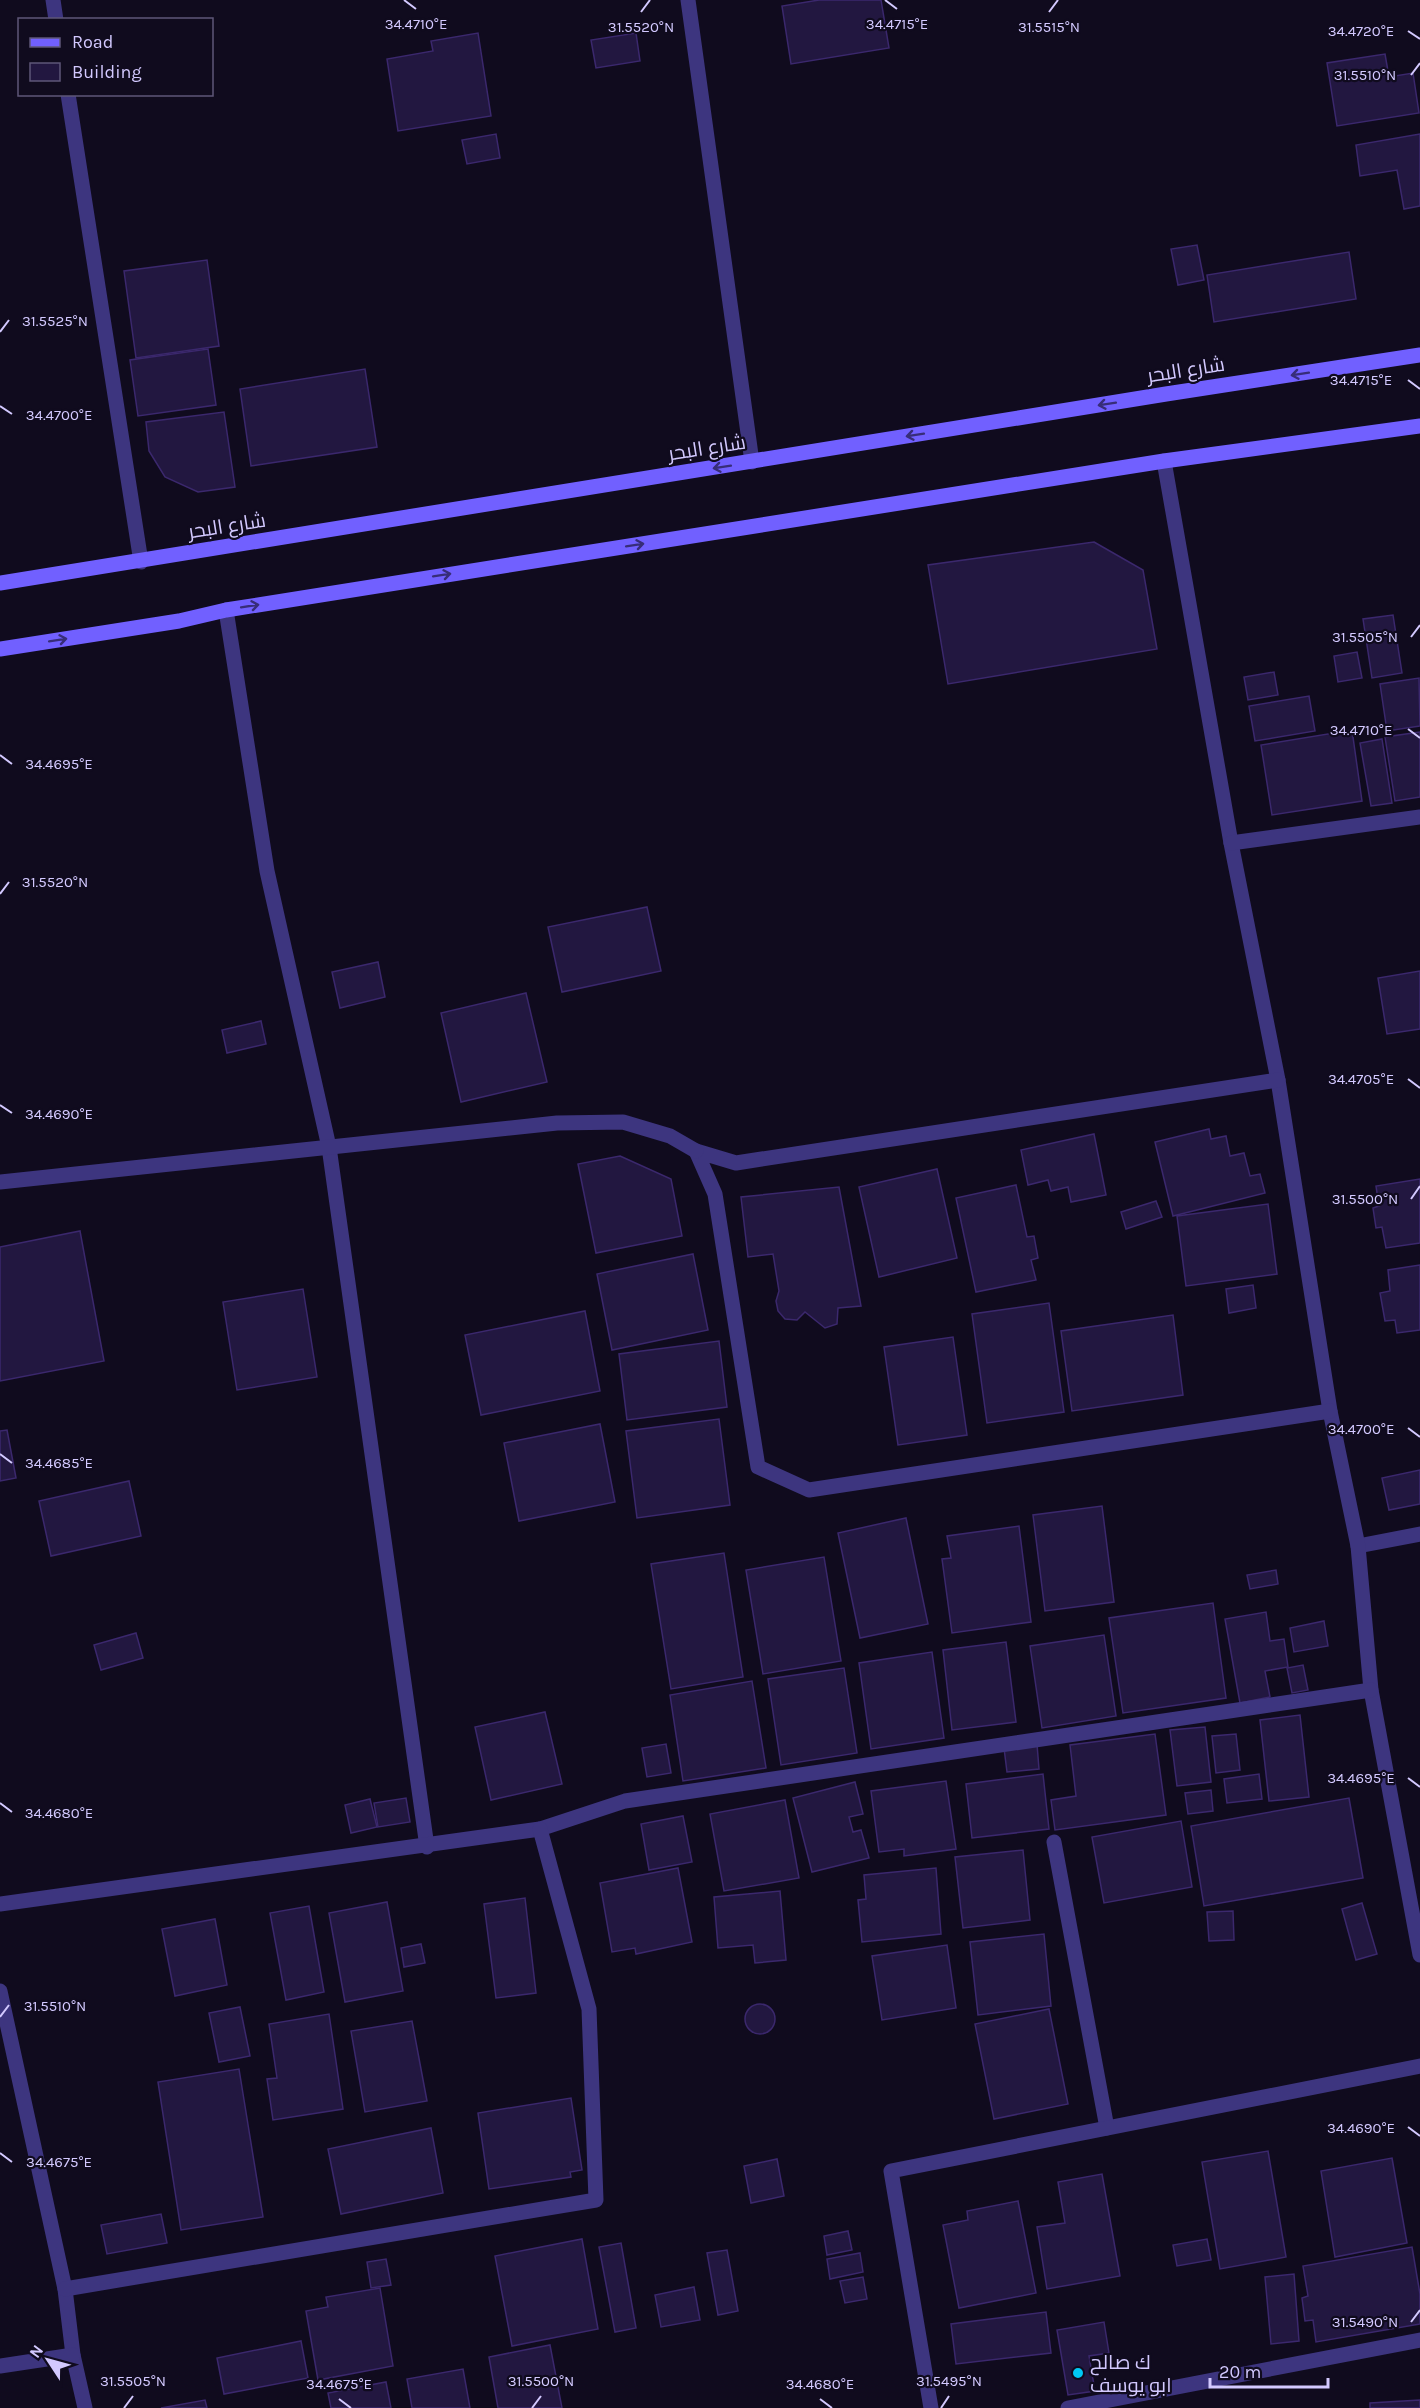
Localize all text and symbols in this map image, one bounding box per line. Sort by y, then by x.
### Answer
text: 34.4710°E [385,15,447,33]
text: 34.4715°E [866,15,928,33]
legend [18,18,213,96]
text: 31.5520°N [608,18,674,36]
text: 31.5515°N [1018,18,1080,36]
text: 34.4720°E [1328,22,1394,40]
text: Road [72,31,113,53]
text: Building [72,61,142,83]
text: 31.5510°N [1334,66,1396,84]
text: 31.5525°N [22,312,88,330]
street label: شارع البحر [1145,353,1227,390]
one-way arrow [1290,368,1310,379]
text: 34.4715°E [1330,371,1392,389]
one-way arrow [1098,398,1118,409]
text: 34.4700°E [26,406,92,424]
one-way arrow [905,430,925,441]
street label: شارع البحر [666,431,748,468]
one-way arrow [713,461,733,472]
street label: شارع البحر [186,509,268,546]
one-way arrow [625,539,644,550]
one-way arrow [432,570,452,581]
one-way arrow [239,600,259,611]
text: 31.5505°N [1332,628,1398,646]
one-way arrow [47,634,67,645]
text: 34.4710°E [1330,721,1392,739]
text: 34.4695°E [25,755,93,773]
text: 31.5520°N [22,873,88,891]
text: 34.4705°E [1328,1070,1394,1088]
text: 34.4690°E [25,1105,93,1123]
text: 31.5500°N [1332,1190,1398,1208]
text: 34.4700°E [1328,1420,1394,1438]
text: 34.4685°E [25,1454,93,1472]
text: 34.4695°E [1327,1769,1395,1787]
text: 34.4680°E [25,1804,93,1822]
text: 31.5510°N [24,1997,86,2015]
text: 34.4690°E [1327,2119,1395,2137]
text: 34.4675°E [26,2153,92,2171]
text: 31.5490°N [1332,2313,1398,2331]
north arrow [18,2330,78,2390]
text: N [25,2341,47,2362]
place label: ك صالح ابو يوسف [1090,2351,1172,2397]
scale bar [1210,2351,1328,2389]
text: 20 m [1219,2361,1261,2383]
marker: ك صالح ابو يوسف [1071,2366,1085,2380]
text: 31.5505°N [100,2372,166,2390]
text: 31.5500°N [508,2372,574,2390]
text: 31.5495°N [916,2372,982,2390]
text: 34.4675°E [306,2375,372,2393]
text: 34.4680°E [786,2375,854,2393]

